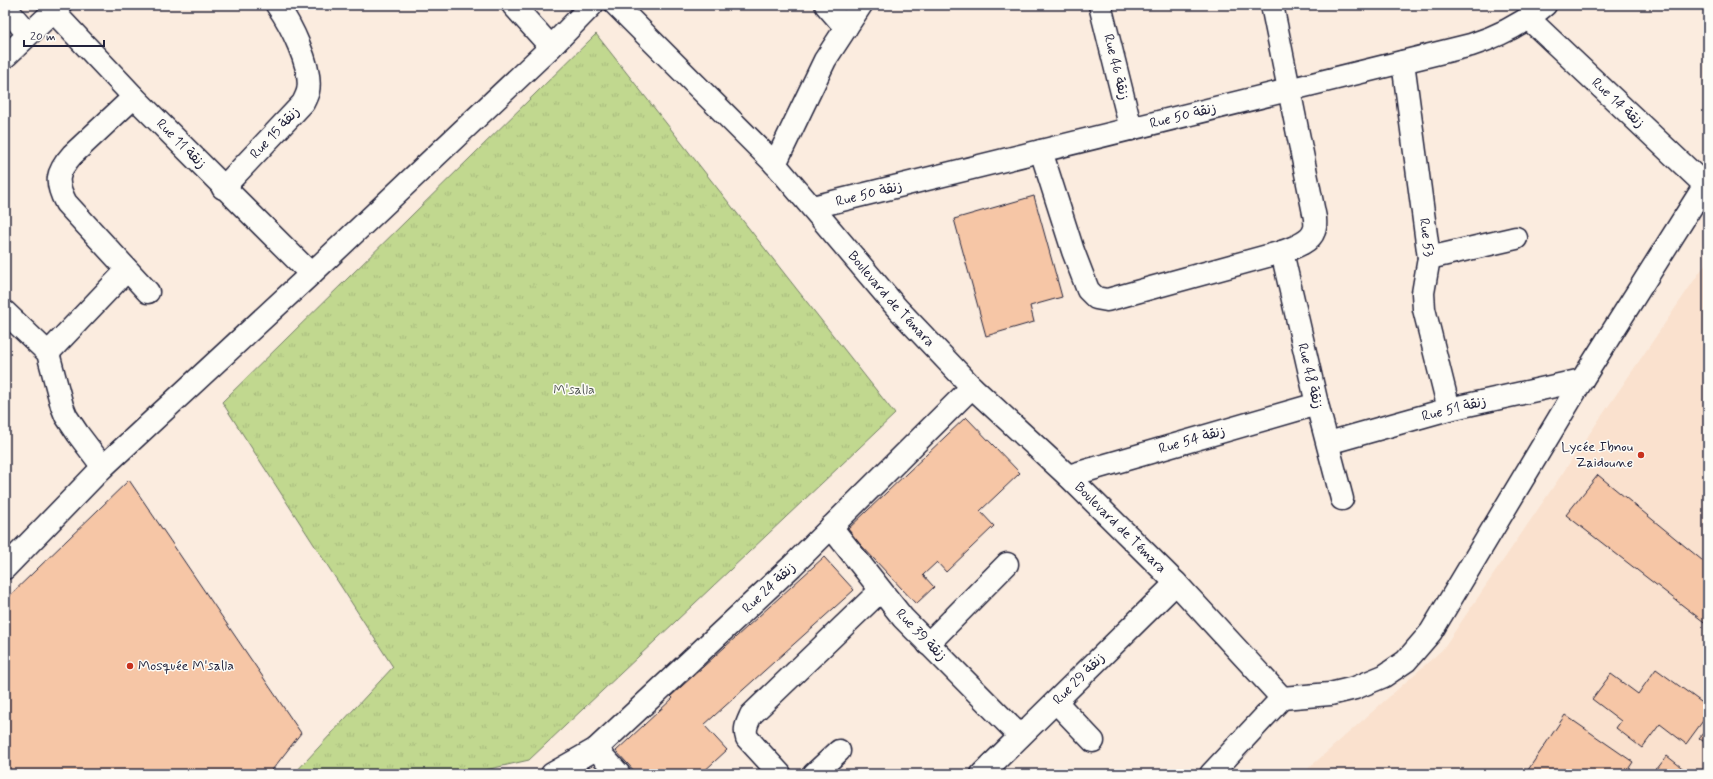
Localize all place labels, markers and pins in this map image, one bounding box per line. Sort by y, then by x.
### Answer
place label: Lycée Ibnou Zaidoune [1561,438,1633,472]
marker: Lycée Ibnou Zaidoune [1636,450,1646,460]
place label: Mosquée M'salla [138,657,234,675]
marker: Mosquée M'salla [125,661,135,671]

